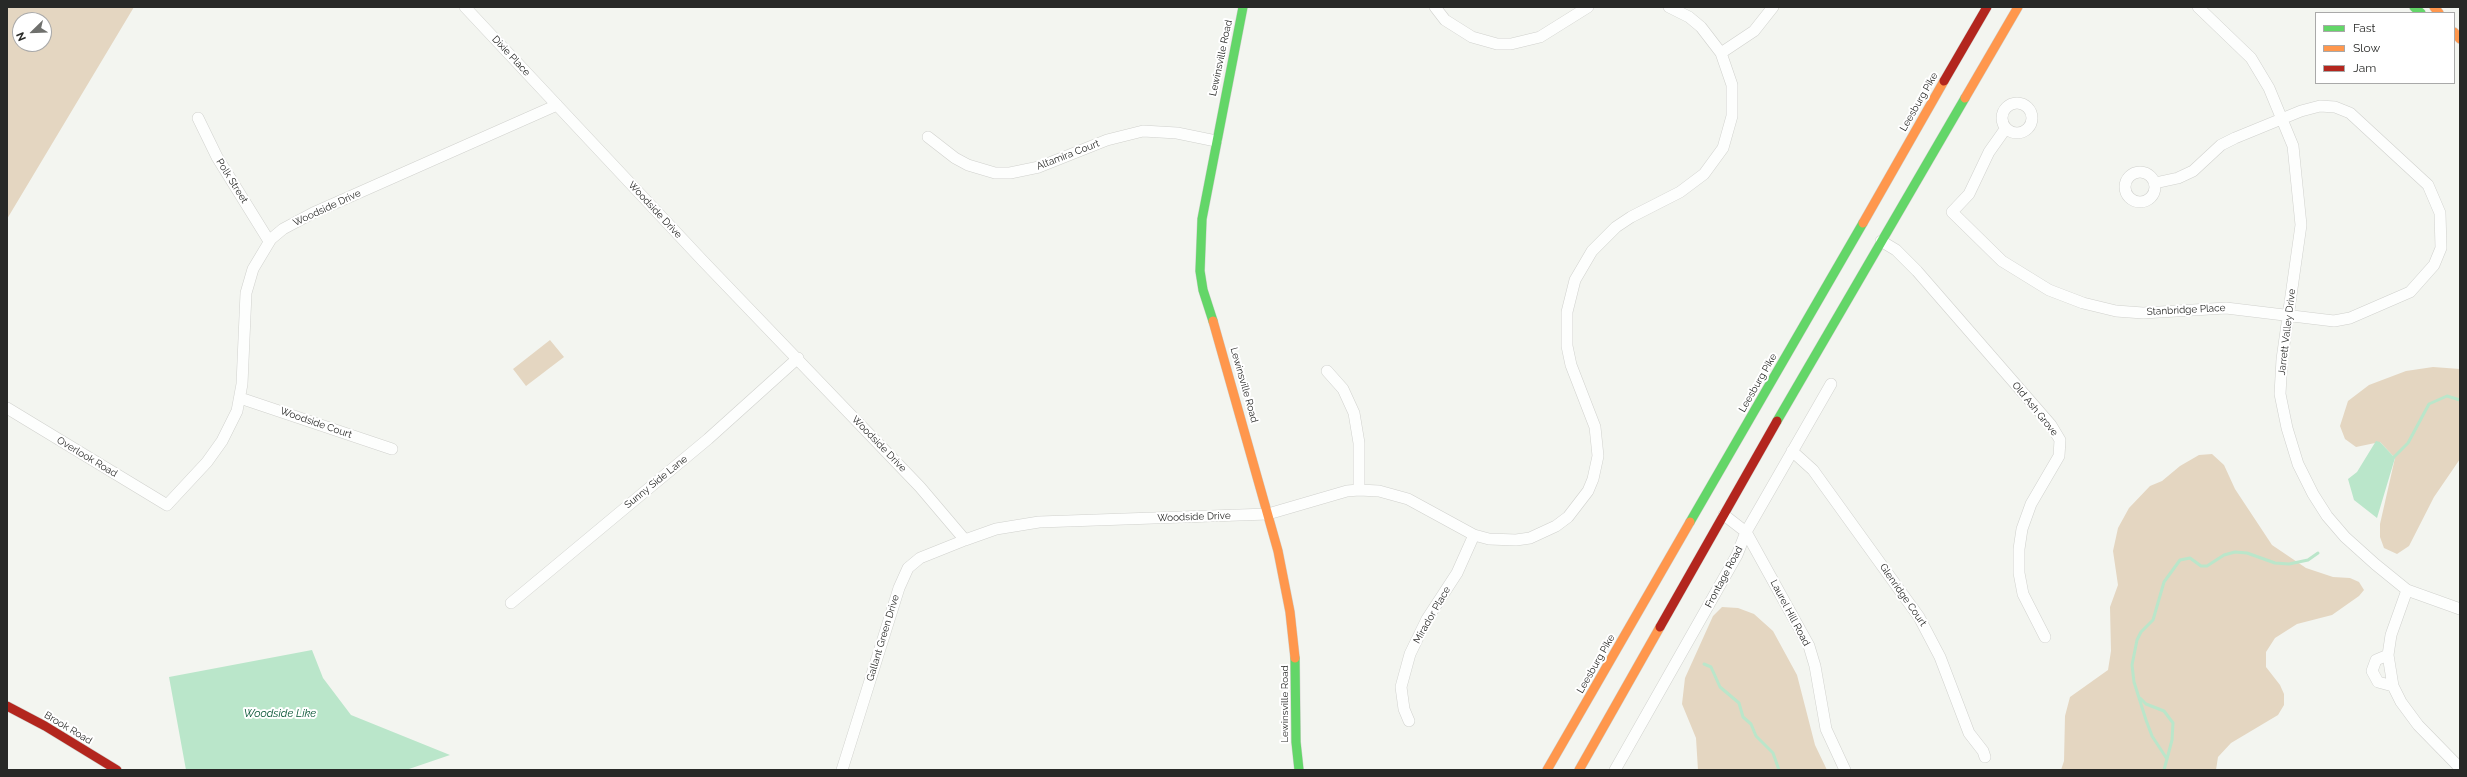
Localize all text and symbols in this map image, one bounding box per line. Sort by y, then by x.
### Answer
north arrow [12,12,52,52]
legend [2315,12,2455,84]
street label: Lewinsville Road [1207,19,1235,97]
text: Fast [2353,21,2376,35]
text: N [14,30,29,43]
street label: Dixie Place [489,33,533,79]
text: Slow [2353,41,2380,55]
text: Jam [2353,61,2376,75]
street label: Leesburg Pike [1897,71,1941,133]
street label: Altamira Court [1035,137,1101,173]
street label: Polk Street [214,156,250,206]
street label: Woodside Drive [626,179,684,241]
street label: Woodside Drive [291,187,363,229]
street label: Jarrett Valley Drive [2276,288,2298,376]
street label: Stanbridge Place [2146,302,2226,318]
street label: Lewinsville Road [1228,346,1260,424]
street label: Leesburg Pike [1736,352,1780,414]
street label: Old Ash Grove [2010,380,2060,438]
street label: Woodside Court [279,405,353,441]
street label: Woodside Drive [849,413,909,475]
street label: Overlook Road [55,434,119,480]
street label: Sunny Side Lane [622,453,690,511]
street label: Woodside Drive [1157,510,1231,524]
street label: Frontage Road [1703,544,1745,610]
street label: Glenridge Court [1877,561,1929,629]
street label: Laurel Hill Road [1768,578,1812,648]
street label: Mirador Place [1411,584,1453,646]
street label: Gallant Green Drive [864,593,902,683]
street label: Leesburg Pike [1574,633,1618,695]
street label: Lewinsville Road [1279,665,1291,743]
water label: Woodside Like [244,707,316,721]
street label: Brook Road [42,709,94,747]

